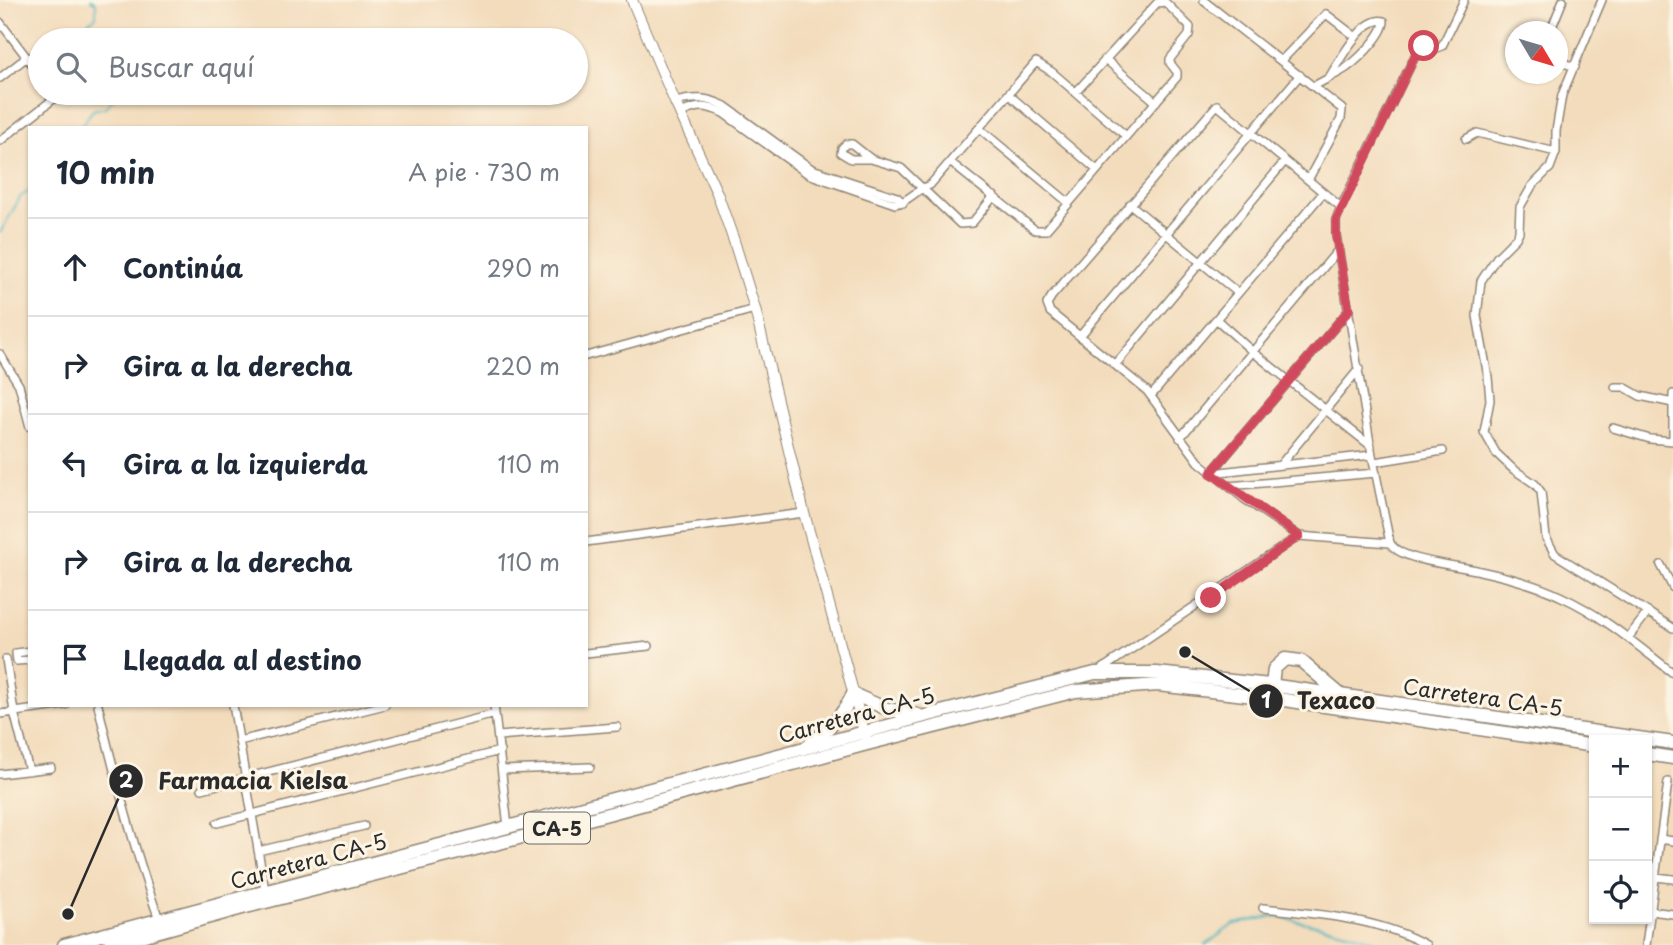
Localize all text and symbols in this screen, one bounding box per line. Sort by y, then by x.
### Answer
north arrow [1505,21,1568,84]
search box [28,28,588,105]
route start [1408,30,1439,61]
text: Buscar aquí [108,47,254,86]
icon: search [52,48,90,86]
text: 10 min [56,149,155,194]
text: A pie · 730 m [408,154,560,189]
icon: ahead [56,248,94,286]
text: Continúa [123,248,243,287]
text: 290 m [487,250,560,285]
icon: right [56,346,94,384]
text: Gira a la derecha [123,346,353,385]
text: 220 m [486,348,560,383]
icon: left [56,444,94,482]
text: Gira a la izquierda [123,444,368,483]
text: 110 m [498,446,560,481]
icon: right [56,542,94,580]
text: Gira a la derecha [123,542,353,581]
text: 110 m [498,544,560,579]
route end [1195,582,1226,613]
icon: arrive [56,640,94,678]
text: Llegada al destino [123,640,362,679]
street label: Carretera CA-5 [1401,669,1565,723]
street label: Carretera CA-5 [774,678,938,750]
callout: Texaco [1248,679,1389,723]
text: Texaco [1297,682,1375,717]
text: 1 [1261,683,1271,715]
map controls [1589,735,1652,924]
button: + [1589,735,1652,798]
callout: Farmacia Kielsa [109,759,362,803]
text: Farmacia Kielsa [158,762,349,797]
text: 2 [119,763,134,795]
button: − [1589,798,1652,861]
road number: CA-5 [524,813,590,844]
street label: Carretera CA-5 [226,824,390,896]
button: locate [1589,861,1652,924]

